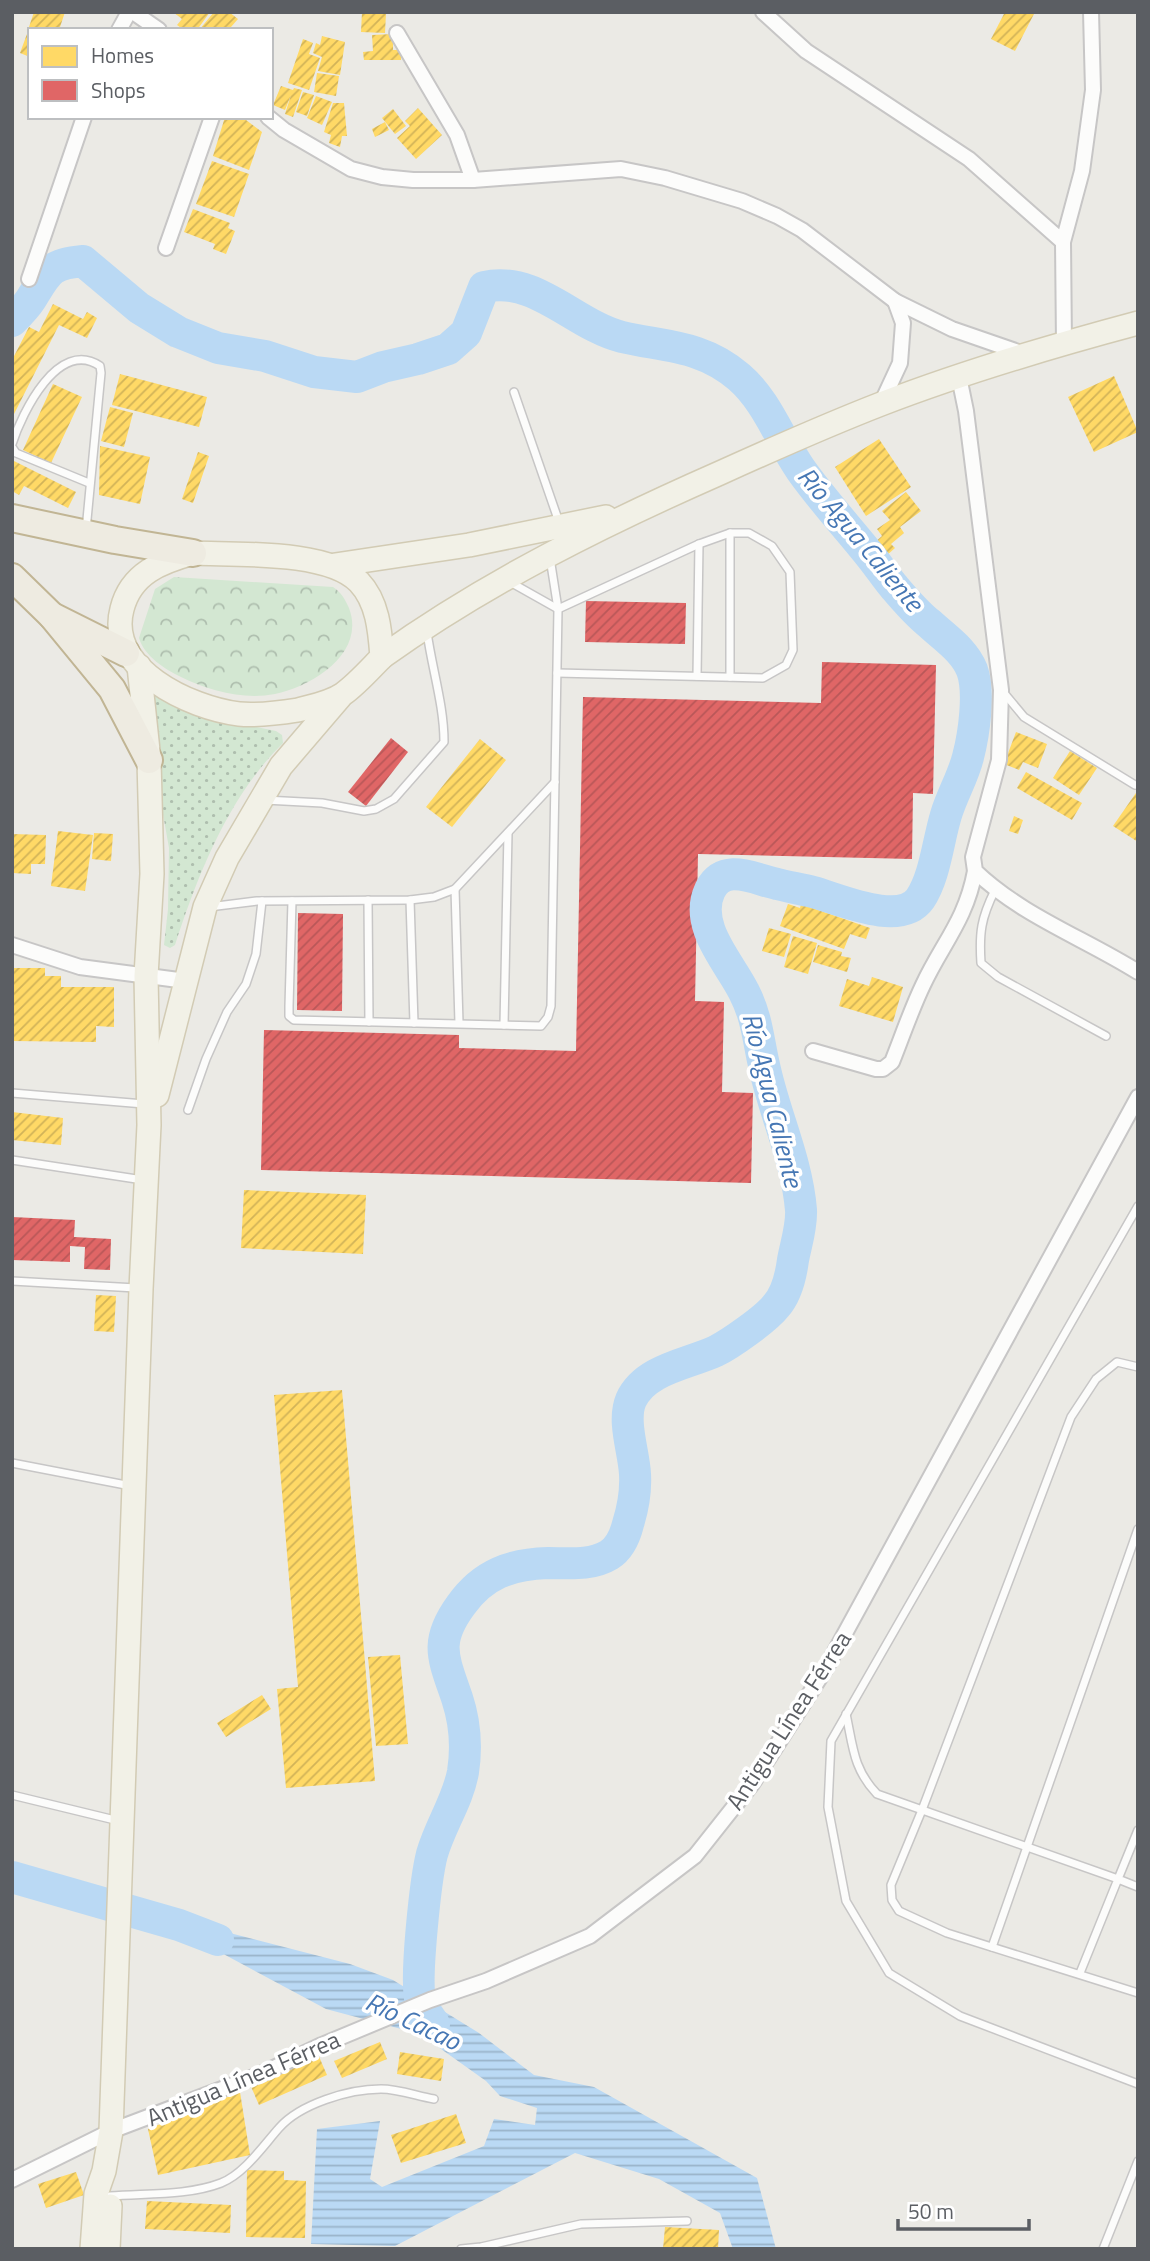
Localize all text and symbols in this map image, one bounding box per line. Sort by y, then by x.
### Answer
legend [28,28,273,119]
text: Homes [91,39,154,71]
text: Shops [91,74,146,106]
water label: Río Agua Caliente [789,458,935,621]
water label: Río Agua Caliente [732,1009,814,1193]
street label: Antigua Línea Férrea [717,1623,859,1817]
water label: Río Cacao [359,1982,468,2060]
street label: Antigua Línea Férrea [141,2021,345,2135]
scale bar [898,2188,1029,2232]
text: 50 m [908,2195,954,2227]

